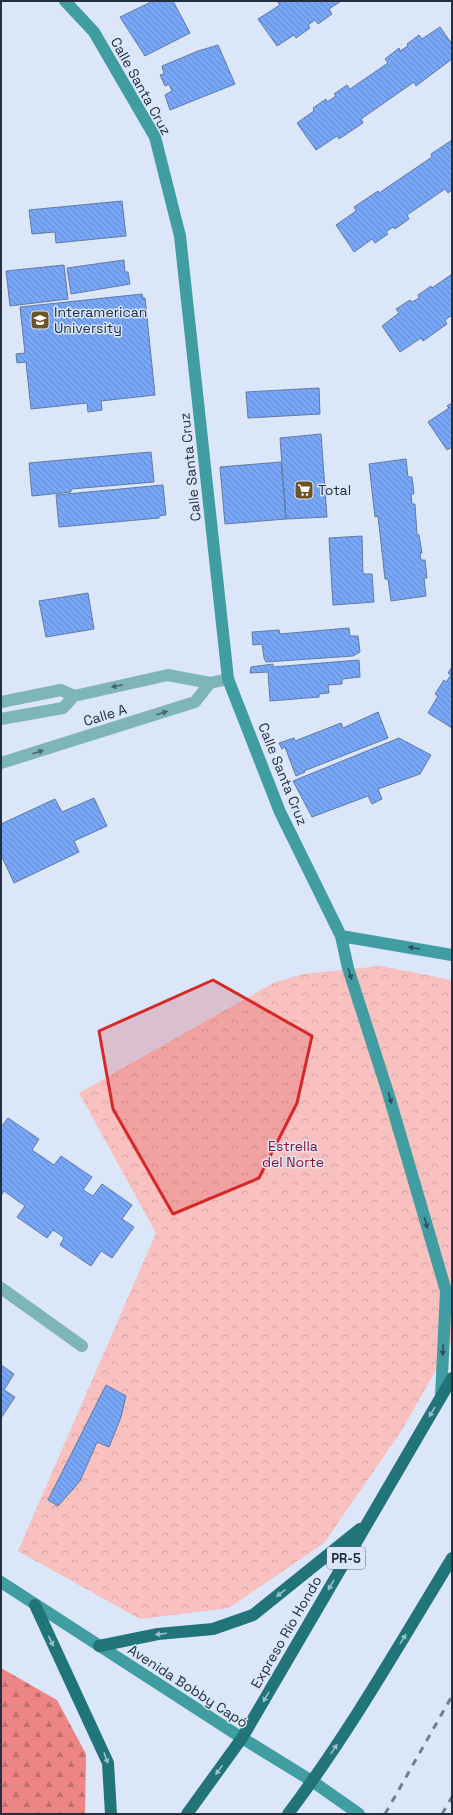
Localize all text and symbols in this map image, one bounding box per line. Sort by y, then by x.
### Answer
street label: Calle Santa Cruz [107,34,175,138]
place label: Interamerican University [54,303,147,337]
school or university icon: Interamerican University [29,309,51,331]
street label: Calle Santa Cruz [175,412,205,522]
supermarket icon: Total [293,479,315,501]
place label: Total [318,481,351,499]
one-way arrow [110,684,123,690]
street label: Calle A [81,700,129,730]
one-way arrow [157,710,169,716]
street label: Calle Santa Cruz [254,720,312,828]
one-way arrow [33,749,45,755]
one-way arrow [407,945,420,951]
one-way arrow [347,968,353,980]
one-way arrow [387,1092,393,1104]
park label: Estrella del Norte [262,1137,324,1171]
one-way arrow [423,1217,429,1229]
one-way arrow [440,1344,447,1356]
one-way arrow [429,1406,436,1418]
road number: PR-5 [327,1547,365,1569]
street label: Expreso Río Hondo [247,1573,325,1691]
one-way arrow [328,1579,335,1591]
one-way arrow [276,1589,287,1598]
one-way arrow [155,1630,168,1637]
one-way arrow [400,1633,407,1645]
one-way arrow [48,1635,54,1646]
street label: Avenida Bobby Capó [125,1640,251,1732]
one-way arrow [262,1691,269,1703]
one-way arrow [330,1744,338,1754]
one-way arrow [104,1753,110,1765]
one-way arrow [215,1765,223,1775]

